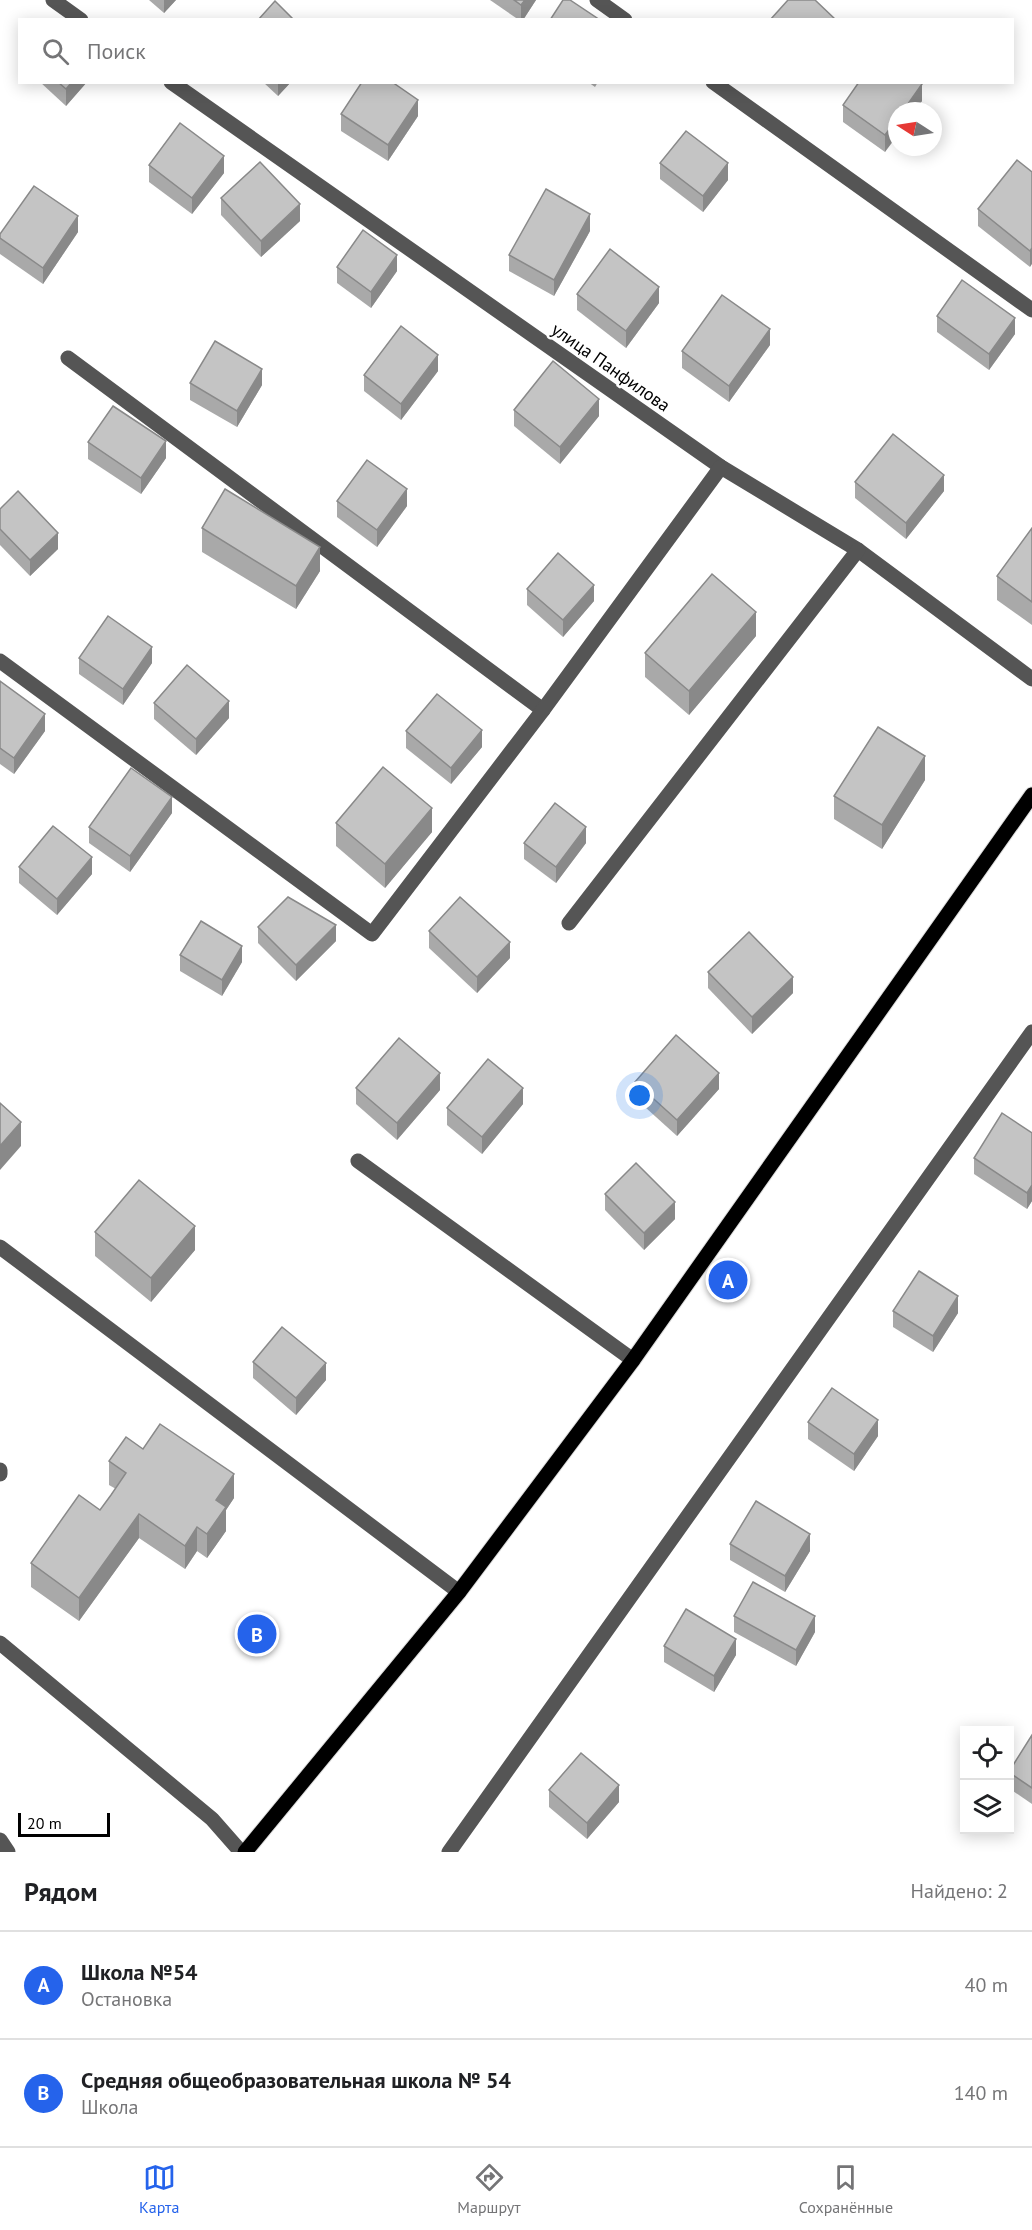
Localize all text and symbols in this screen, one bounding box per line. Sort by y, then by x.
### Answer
search box [18,18,1014,84]
icon: search [39,35,72,68]
text: Поиск [87,37,146,65]
north arrow [888,102,942,156]
street label: улица Панфилова [547,317,675,417]
your location [625,1081,654,1110]
pin: A [708,1258,748,1302]
pin: B [238,1612,276,1656]
map controls [960,1726,1014,1834]
button: locate [960,1726,1014,1780]
button: layers [960,1780,1014,1834]
scale bar [18,1810,110,1838]
text: 20 m [27,1813,62,1833]
text: Рядом [24,1875,98,1908]
text: Найдено: 2 [911,1878,1008,1904]
text: Школа №54 [81,1958,198,1986]
text: A [37,1972,50,1998]
text: 40 m [965,1972,1008,1998]
text: Остановка [81,1986,172,2012]
text: Средняя общеобразовательная школа № 54 [81,2066,511,2094]
text: B [38,2080,49,2106]
text: 140 m [954,2080,1008,2106]
text: Школа [81,2094,138,2120]
tab: Карта [139,2161,179,2217]
tab: Маршрут [457,2161,521,2217]
tab: Сохранённые [799,2161,893,2217]

